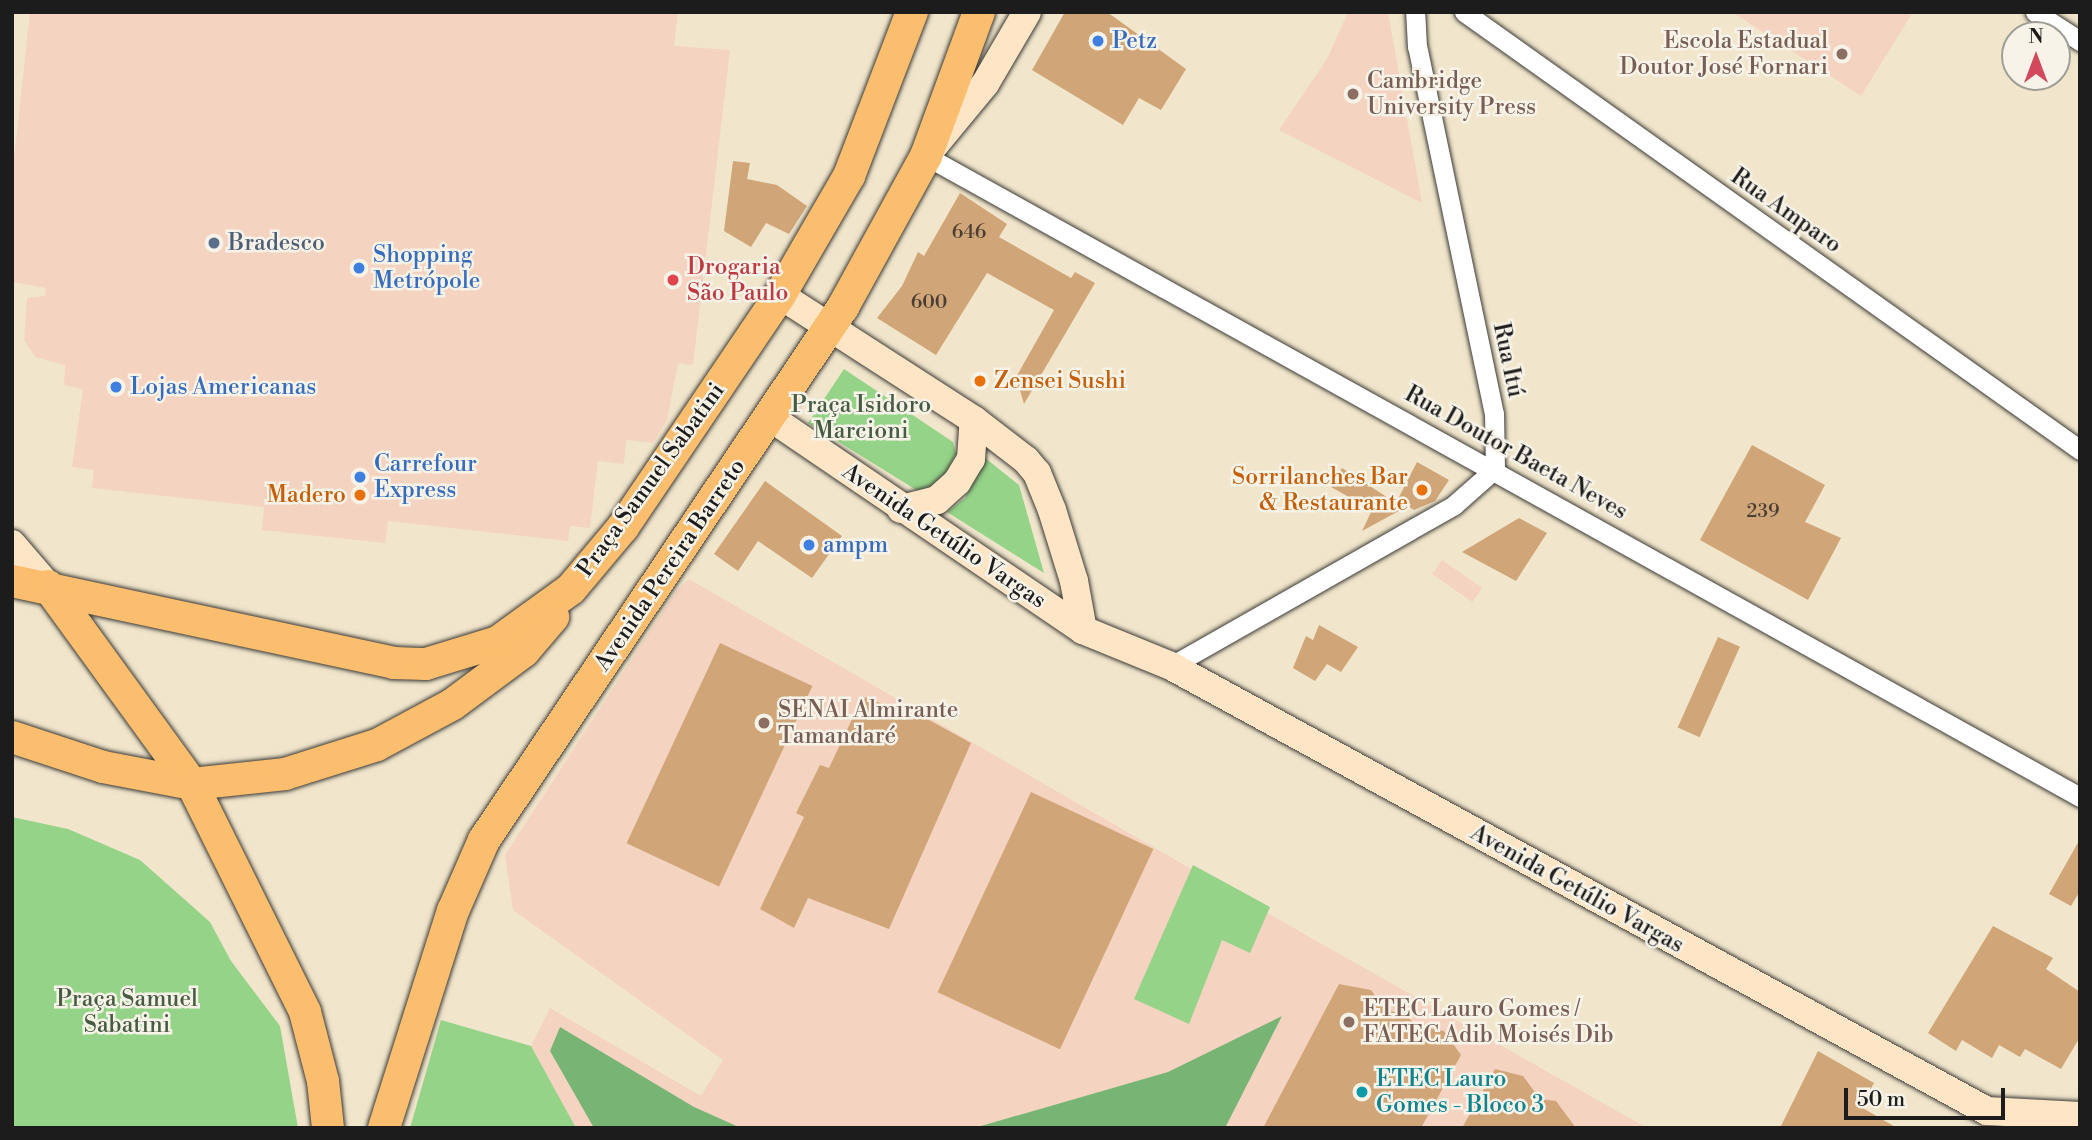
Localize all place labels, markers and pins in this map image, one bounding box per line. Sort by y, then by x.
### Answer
place label: Petz [1112,27,1157,55]
place label: Escola Estadual Doutor José Fornari [1619,27,1828,81]
marker: Petz [1090,33,1106,49]
marker: Escola Estadual Doutor José Fornari [1834,46,1850,62]
place label: Cambridge University Press [1367,67,1536,121]
marker: Cambridge University Press [1345,86,1361,102]
place label: Bradesco [228,229,325,257]
marker: Bradesco [206,235,222,251]
place label: Shopping Metrópole [373,241,480,295]
place label: Drogaria São Paulo [687,253,789,307]
marker: Shopping Metrópole [351,260,367,276]
marker: Drogaria São Paulo [665,272,681,288]
place label: Zensei Sushi [994,367,1126,395]
place label: Lojas Americanas [130,373,316,401]
marker: Zensei Sushi [972,373,988,389]
marker: Lojas Americanas [108,379,124,395]
place label: Carrefour Express [374,450,477,504]
place label: Sorrilanches Bar & Restaurante [1232,463,1408,517]
marker: Carrefour Express [352,469,368,485]
place label: Madero [267,481,346,509]
marker: Sorrilanches Bar & Restaurante [1414,482,1430,498]
marker: Madero [352,487,368,503]
place label: ampm [823,531,888,559]
marker: ampm [801,537,817,553]
place label: SENAI Almirante Tamandaré [778,696,958,750]
marker: SENAI Almirante Tamandaré [756,715,772,731]
place label: ETEC Lauro Gomes / FATEC Adib Moisés Dib [1363,995,1614,1049]
marker: ETEC Lauro Gomes / FATEC Adib Moisés Dib [1341,1014,1357,1030]
place label: ETEC Lauro Gomes - Bloco 3 [1376,1065,1544,1119]
marker: ETEC Lauro Gomes - Bloco 3 [1354,1084,1370,1100]

